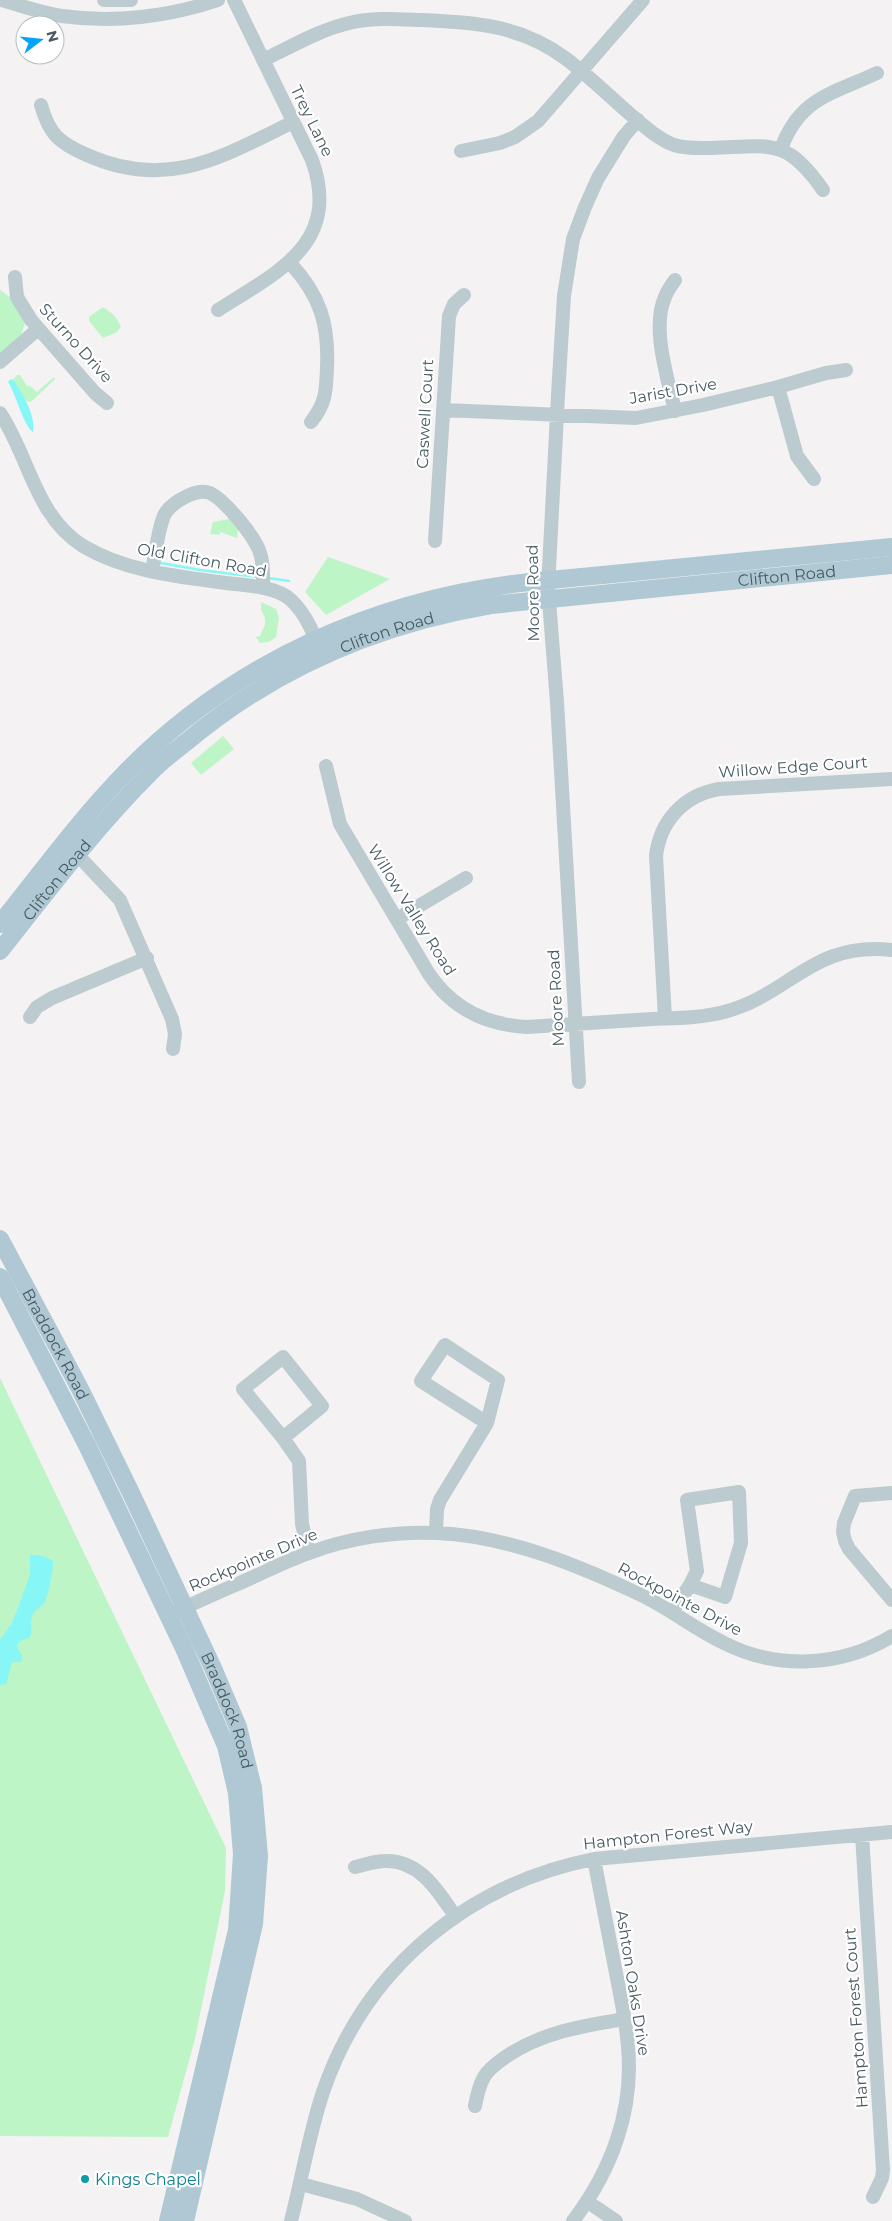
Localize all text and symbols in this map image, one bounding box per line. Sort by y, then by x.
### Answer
north arrow [15,15,65,65]
text: N [42,28,63,44]
street label: Trey Lane [287,82,337,160]
street label: Sturno Drive [35,299,117,387]
street label: Caswell Court [413,358,437,469]
street label: Jarist Drive [627,374,718,408]
street label: Old Clifton Road [136,539,268,581]
street label: Moore Road [523,544,543,642]
street label: Clifton Road [737,561,837,590]
street label: Clifton Road [337,608,436,657]
street label: Willow Edge Court [718,752,869,782]
street label: Clifton Road [18,835,95,924]
street label: Willow Valley Road [364,841,460,979]
street label: Moore Road [544,949,568,1047]
street label: Braddock Road [19,1285,93,1403]
street label: Rockpointe Drive [186,1524,320,1596]
street label: Rockpointe Drive [615,1558,745,1640]
street label: Braddock Road [197,1649,257,1771]
street label: Hampton Forest Way [582,1817,754,1853]
street label: Ashton Oaks Drive [612,1909,654,2057]
street label: Hampton Forest Court [840,1927,872,2109]
place label: Kings Chapel [95,2170,201,2189]
marker: Kings Chapel [79,2173,91,2185]

